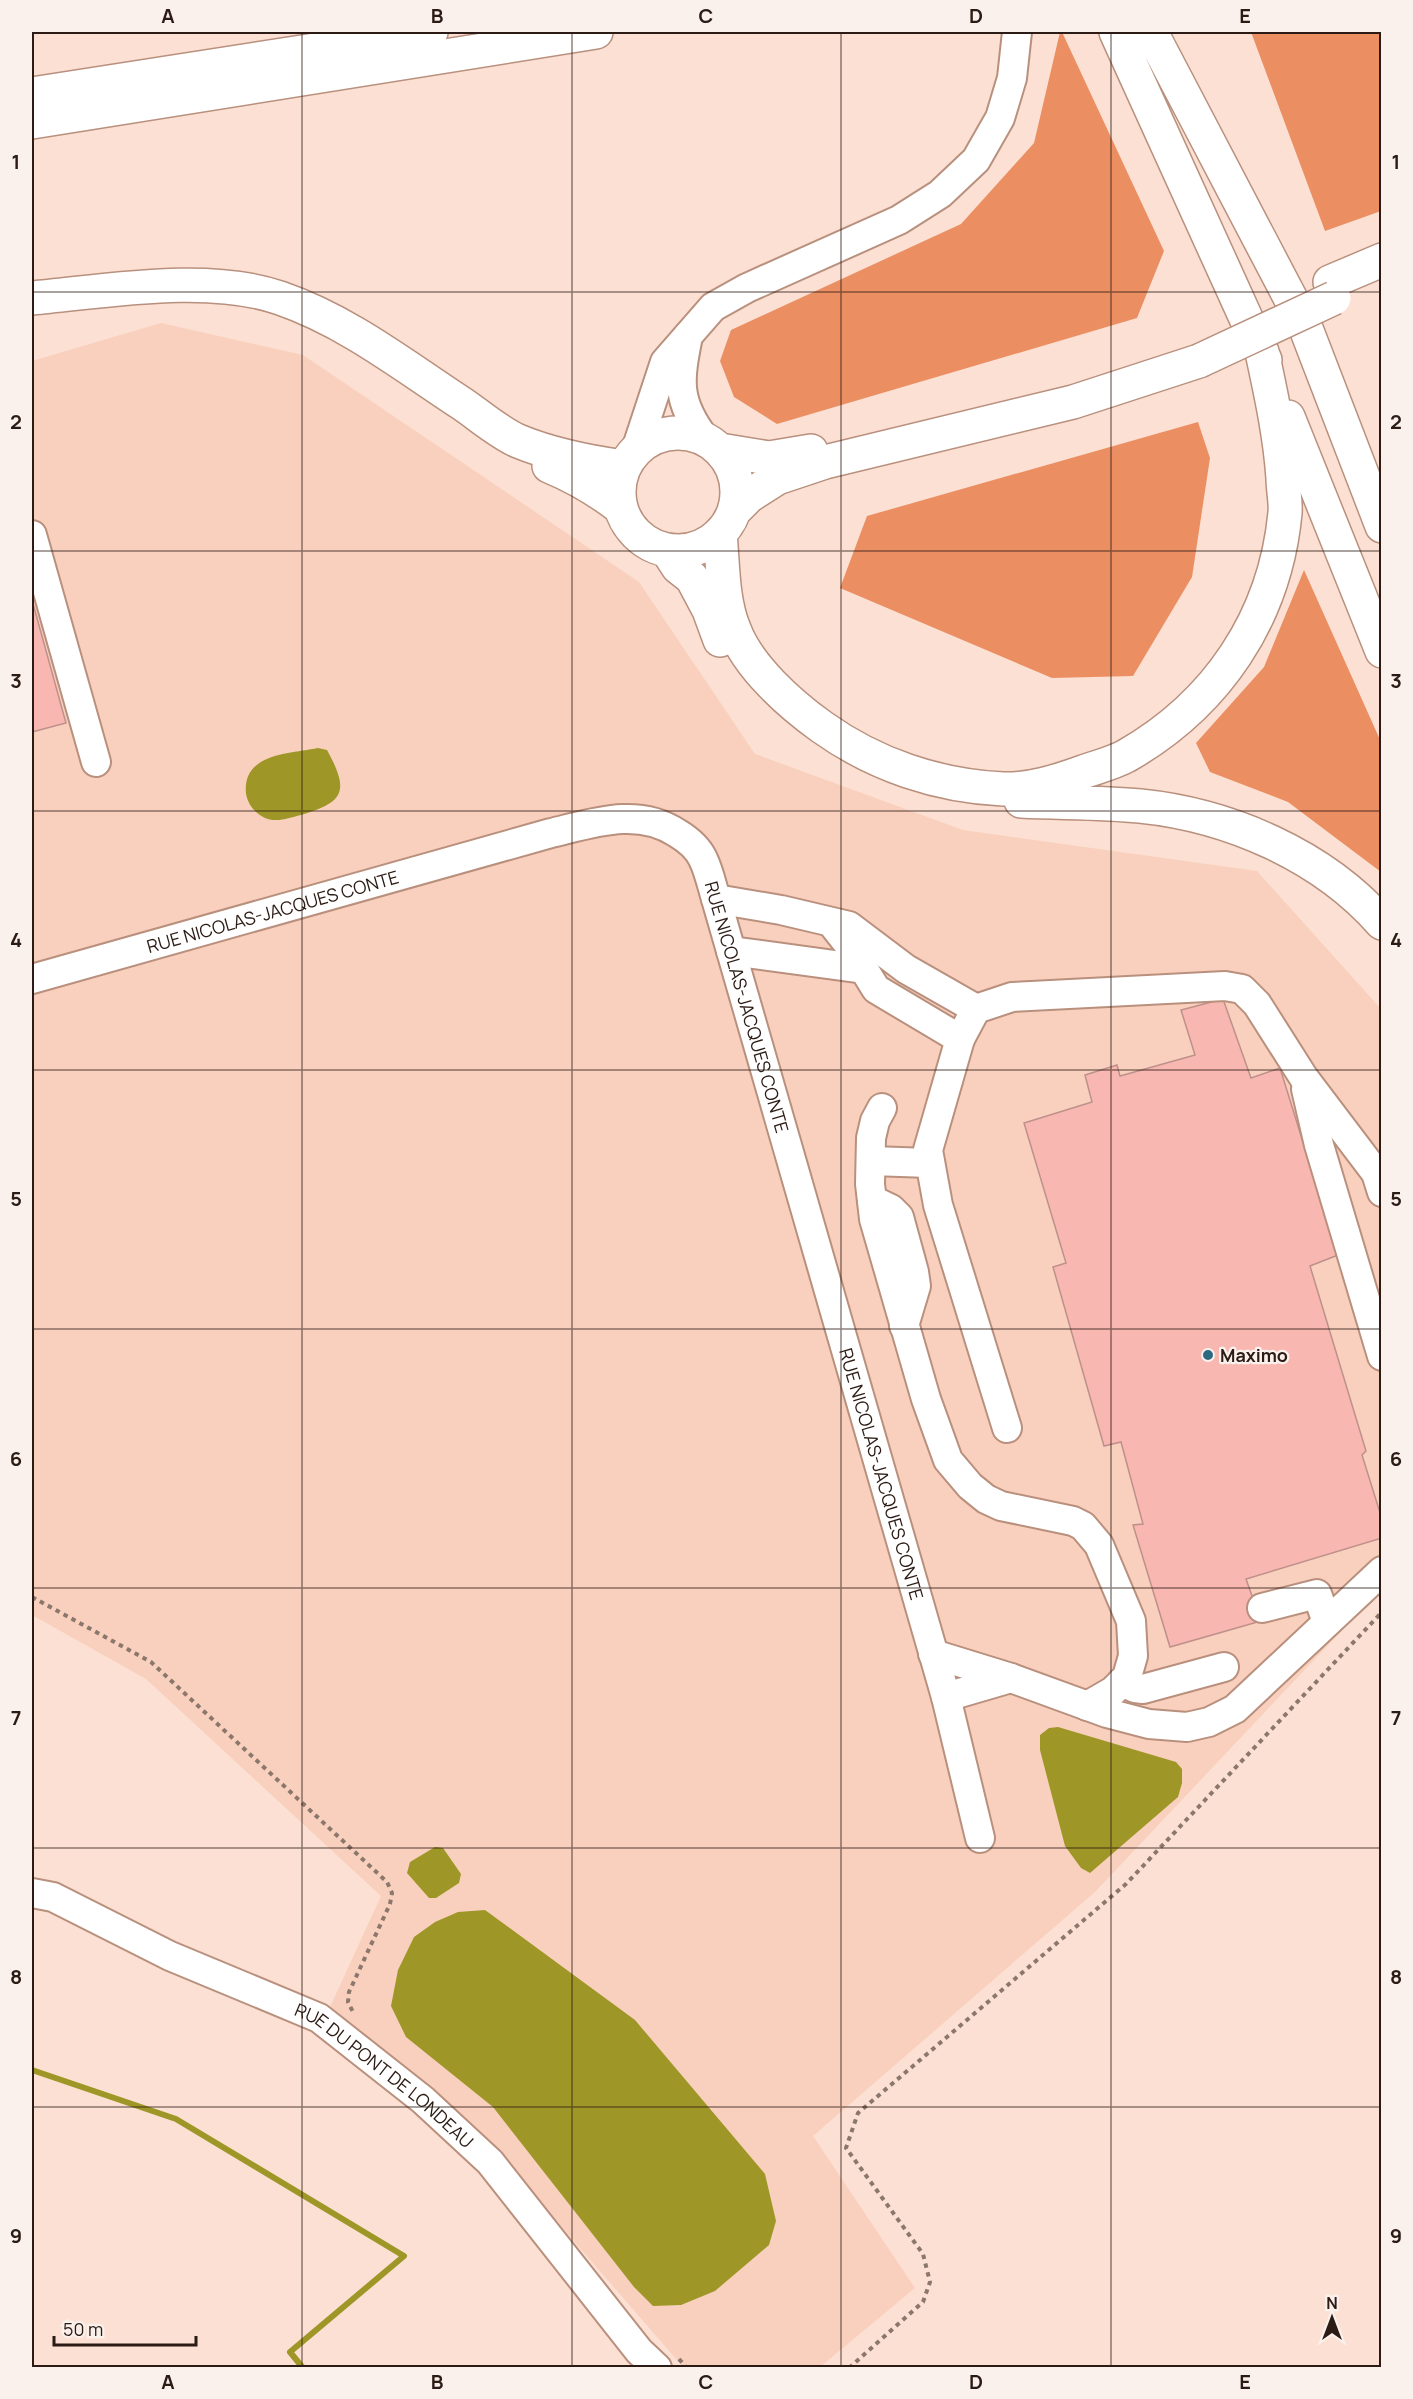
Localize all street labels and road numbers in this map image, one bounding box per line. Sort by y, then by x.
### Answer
street label: RUE NICOLAS-JACQUES CONTE [144,864,401,958]
street label: RUE NICOLAS-JACQUES CONTE [700,879,795,1135]
street label: RUE NICOLAS-JACQUES CONTE [834,1345,929,1602]
street label: RUE DU PONT DE LONDEAU [291,1997,479,2153]

